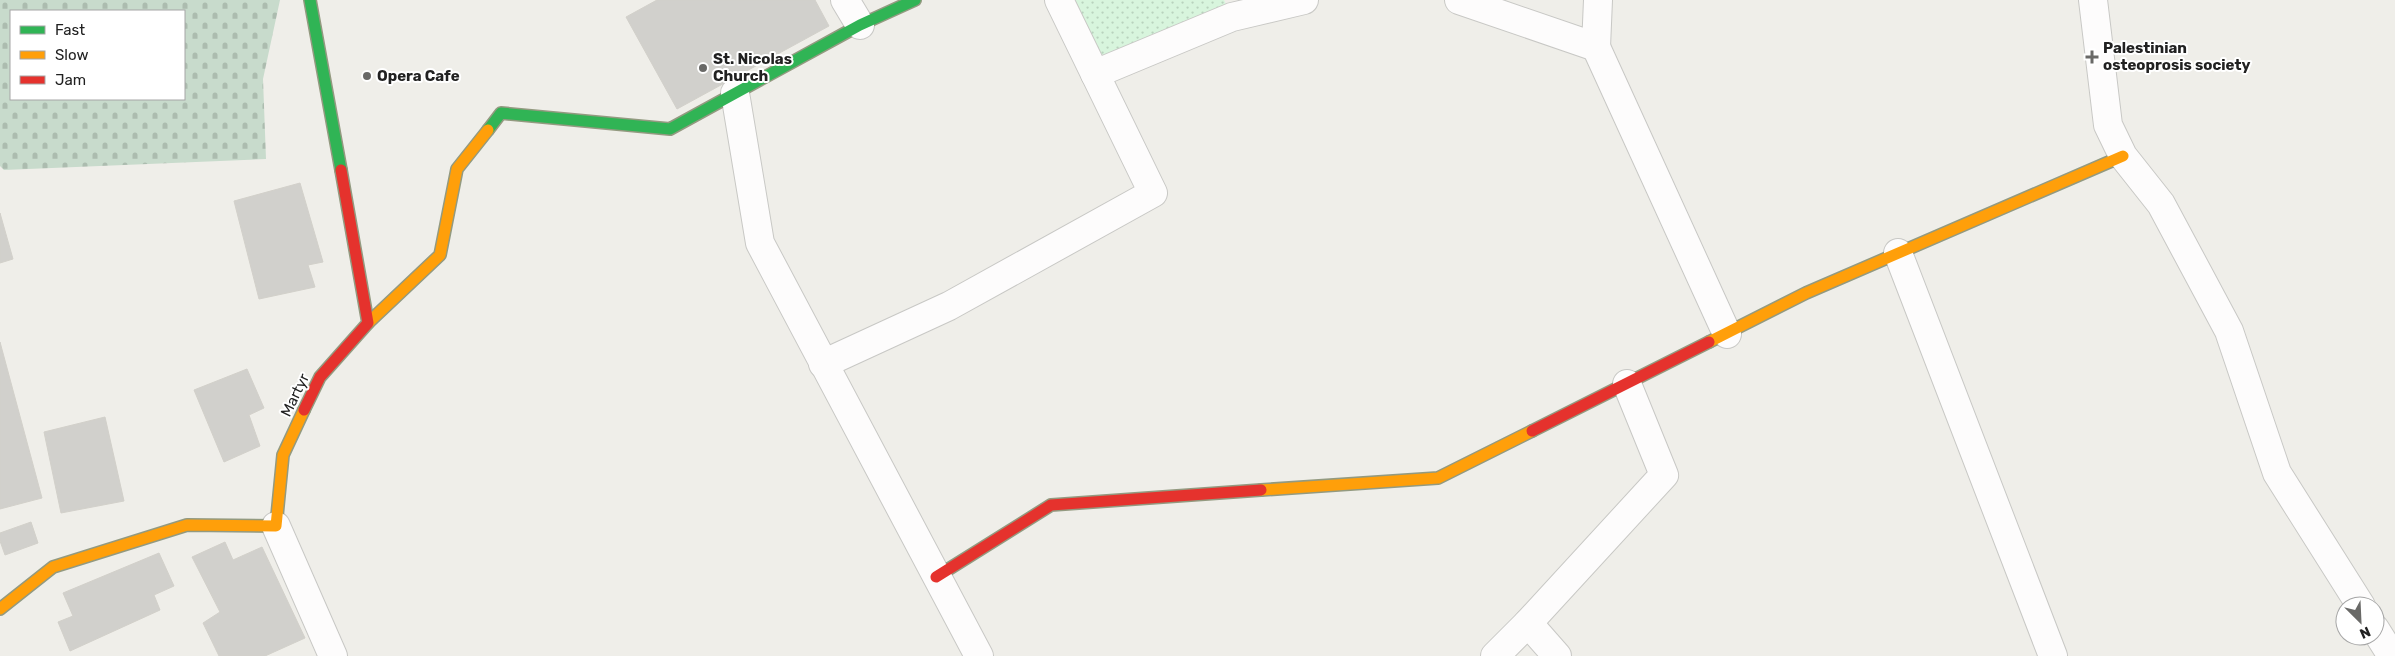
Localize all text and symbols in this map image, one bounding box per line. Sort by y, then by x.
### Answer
legend [10,10,185,100]
text: Fast [55,21,85,39]
place label: Palestinian osteoprosis society [2103,39,2250,74]
text: Slow [55,46,88,64]
place label: St. Nicolas Church [713,50,792,85]
marker: Palestinian osteoprosis society [2085,50,2099,64]
marker: St. Nicolas Church [697,62,709,74]
place label: Opera Cafe [377,67,460,85]
marker: Opera Cafe [361,70,373,82]
text: Jam [55,71,86,89]
street label: Martyr [277,370,313,420]
north arrow [2335,596,2385,646]
text: N [2357,623,2373,642]

